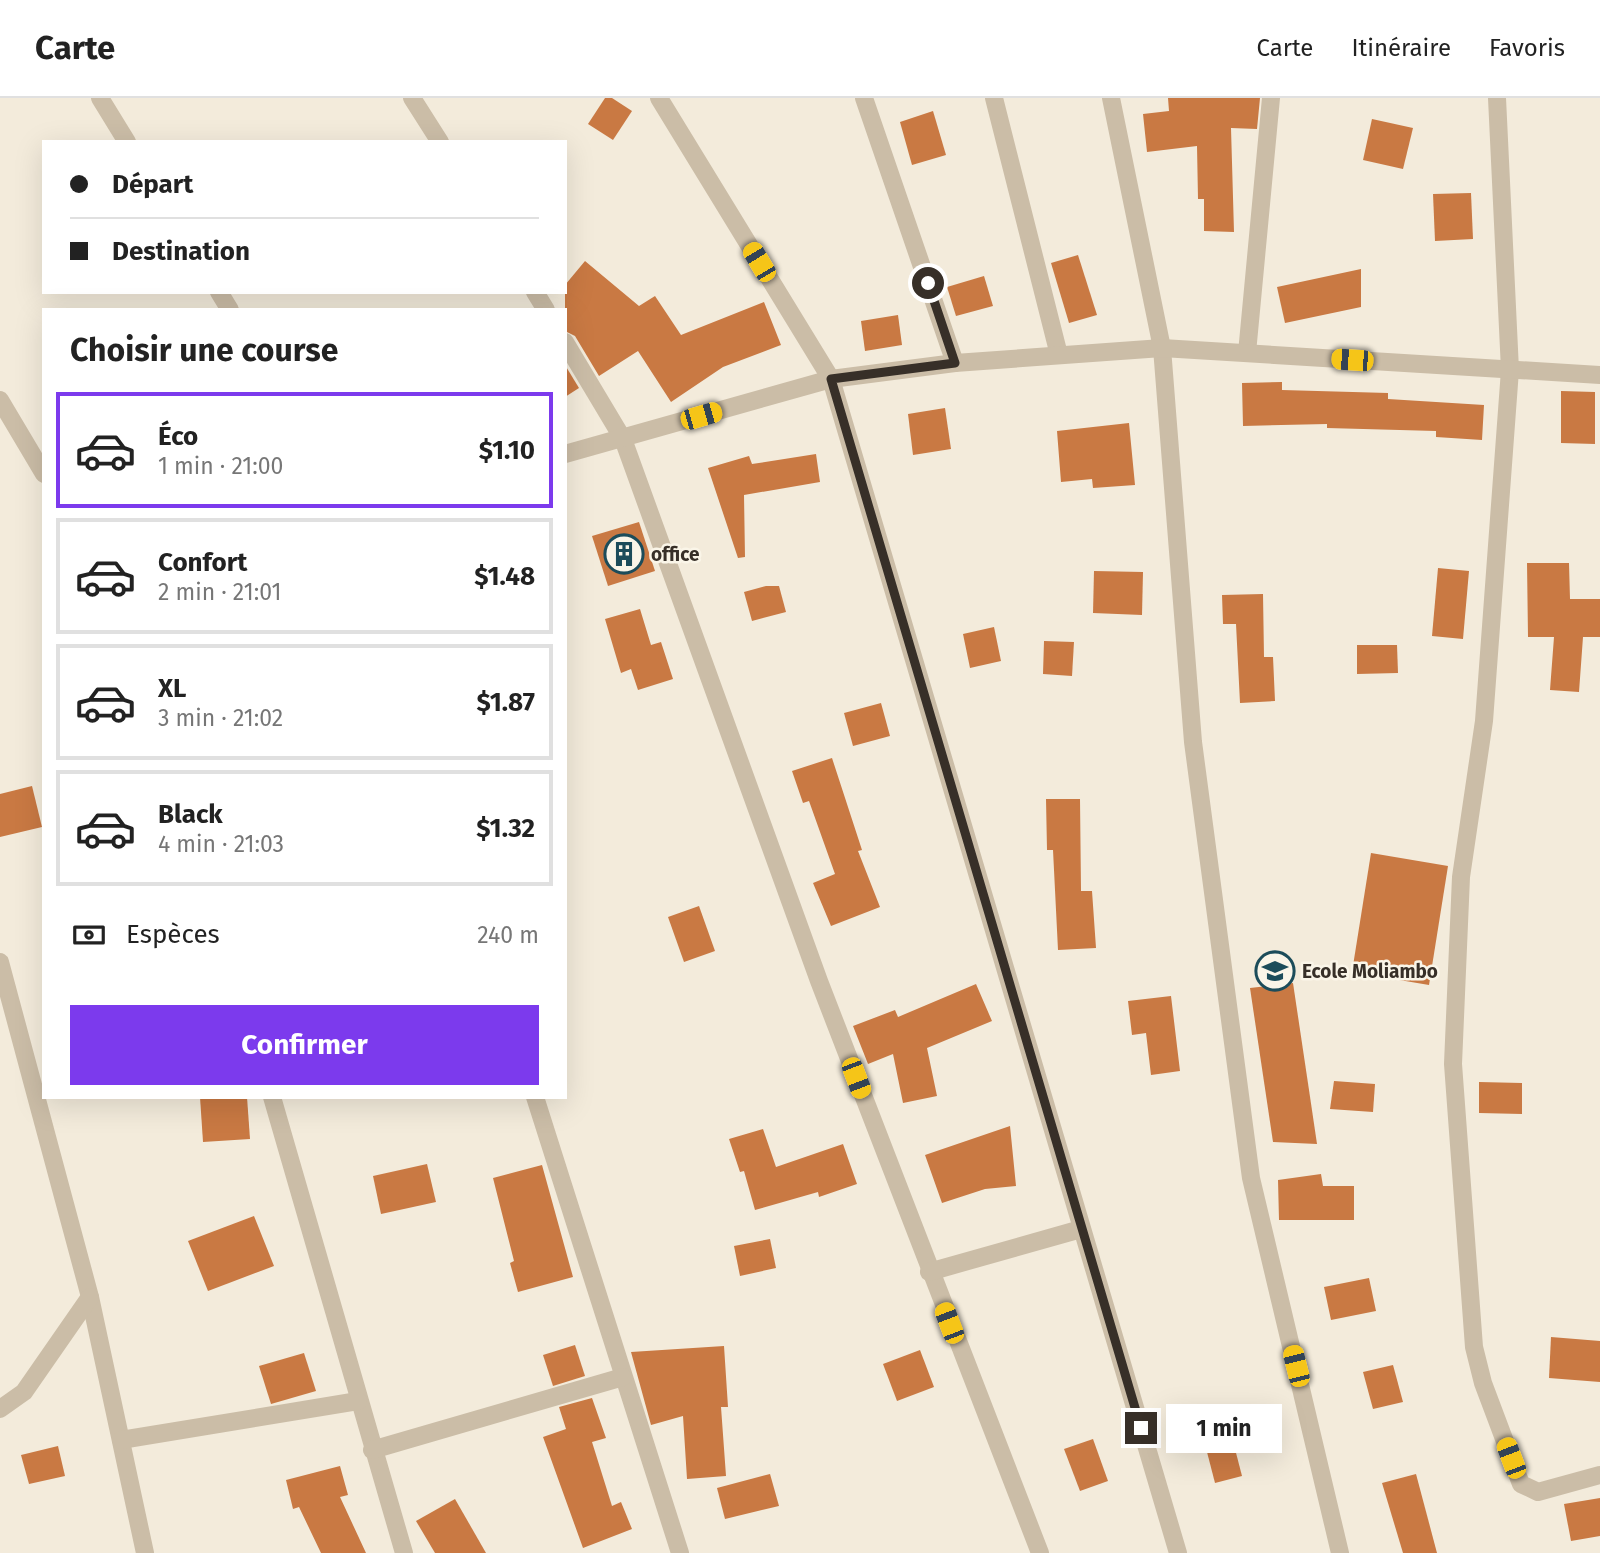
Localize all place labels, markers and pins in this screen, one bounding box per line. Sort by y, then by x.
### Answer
building icon: office [603,533,645,575]
place label: office [651,543,699,566]
school or university icon: Ecole Moliambo [1254,950,1296,992]
place label: Ecole Moliambo [1302,960,1438,983]

